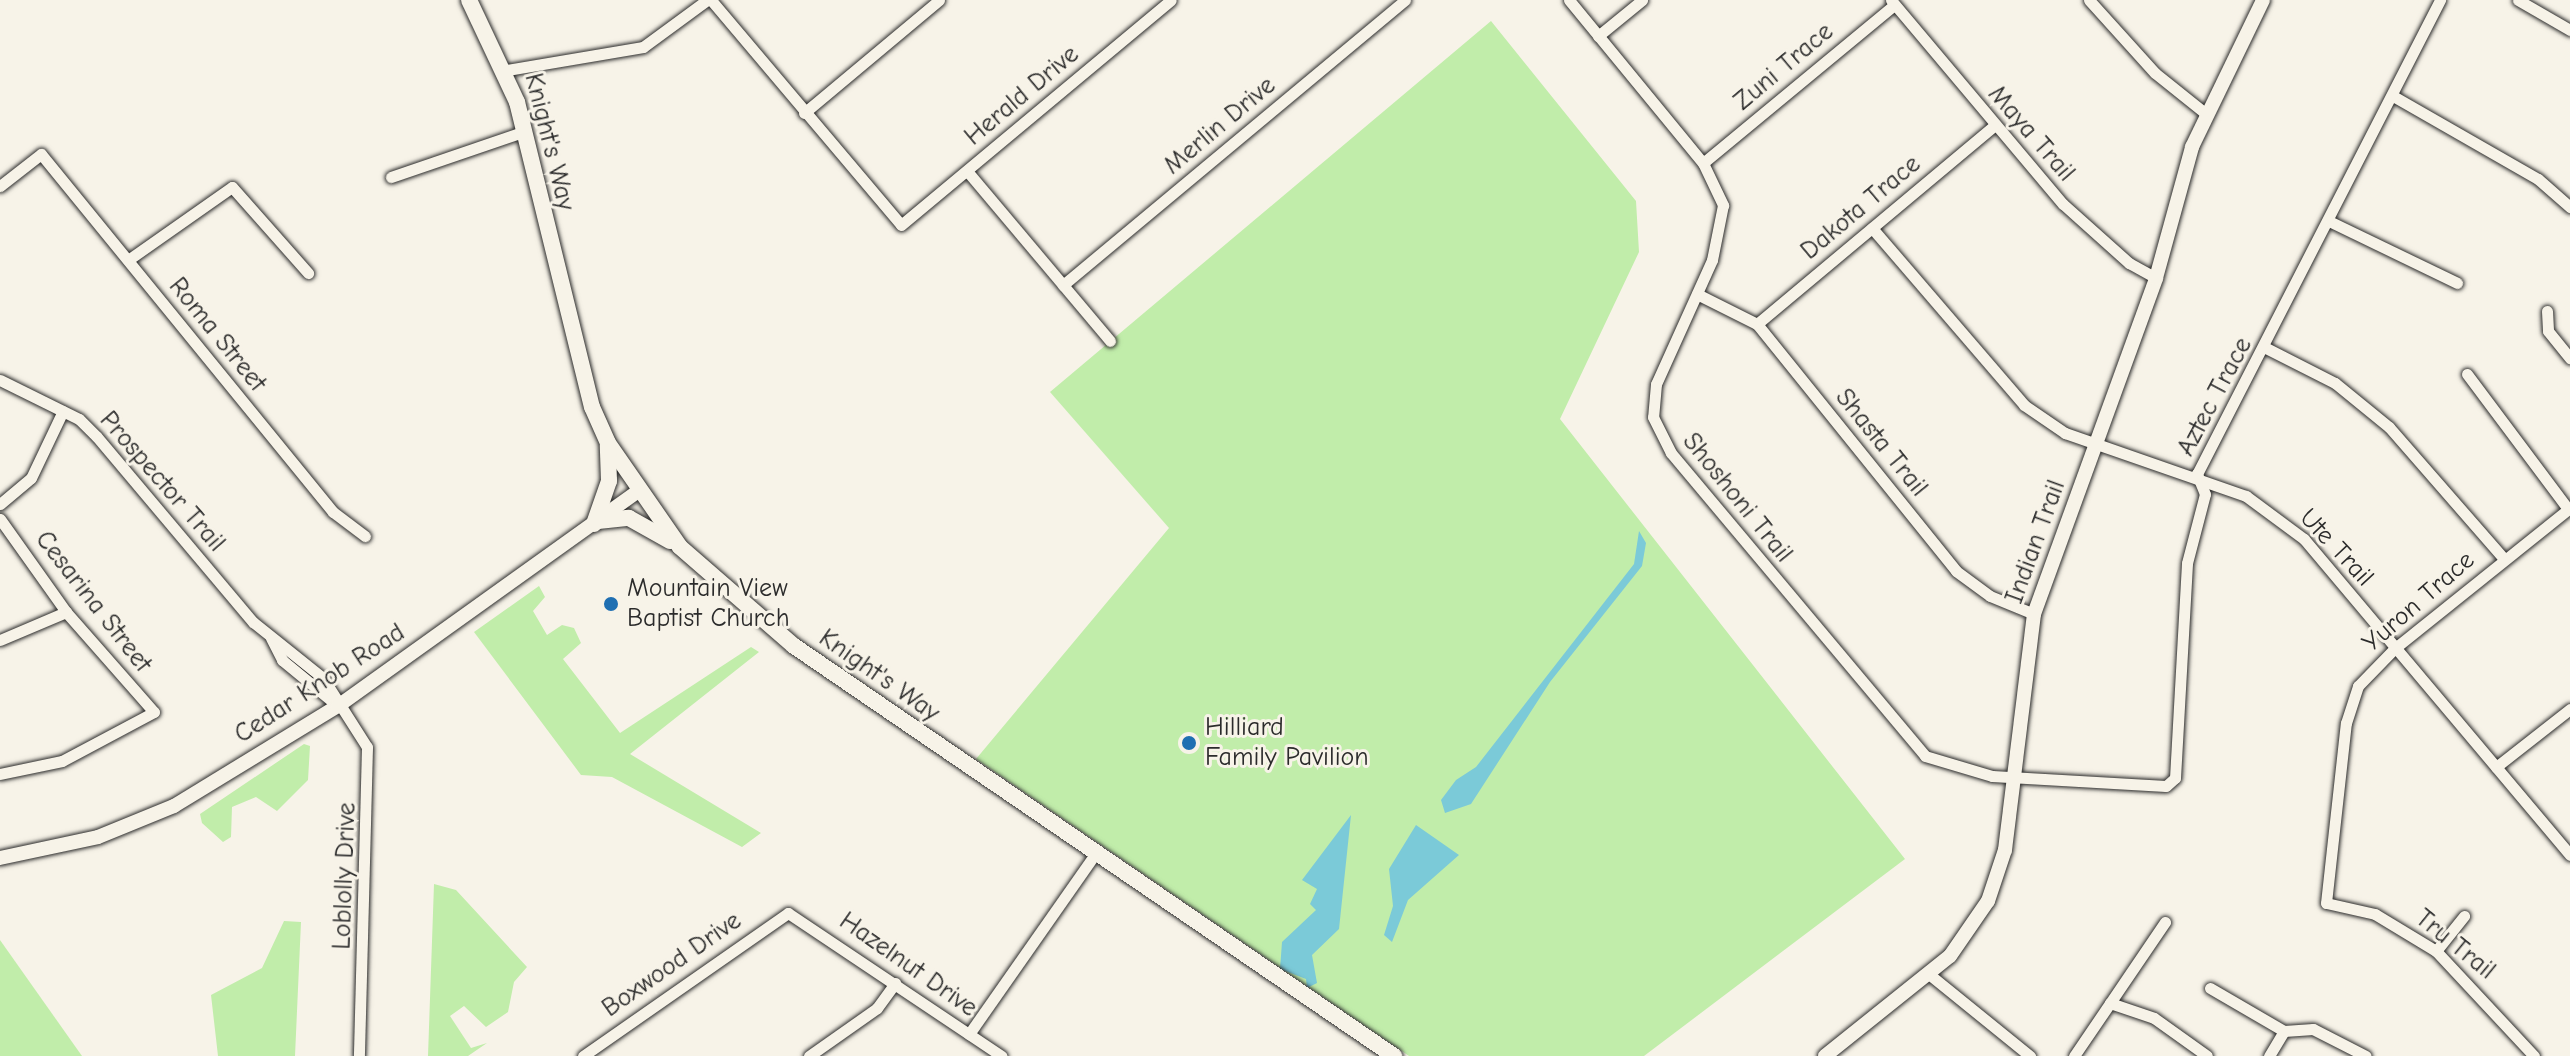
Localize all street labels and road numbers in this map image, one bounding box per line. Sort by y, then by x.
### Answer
street label: Zuni Trace [1728,17,1840,117]
street label: Herald Drive [959,39,1085,153]
street label: Knight's Way [517,70,581,214]
street label: Merlin Drive [1158,70,1282,182]
street label: Maya Trail [1981,80,2081,188]
street label: Dakota Trace [1795,149,1927,267]
street label: Roma Street [162,272,272,398]
street label: Aztec Trace [2171,332,2259,462]
street label: Shasta Trail [1828,383,1934,503]
street label: Prospector Trail [92,405,232,559]
street label: Shoshoni Trail [1675,427,1799,569]
street label: Indian Trail [1999,476,2073,608]
street label: Ute Trail [2292,503,2380,593]
street label: Cesarina Street [28,525,158,679]
street label: Yuron Trace [2357,545,2481,659]
street label: Cedar Knob Road [229,617,411,751]
street label: Knight's Way [813,623,945,729]
street label: Loblolly Drive [327,802,363,950]
street label: Tru Trail [2409,903,2501,987]
street label: Boxwood Drive [596,906,748,1024]
street label: Hazelnut Drive [833,906,983,1024]

